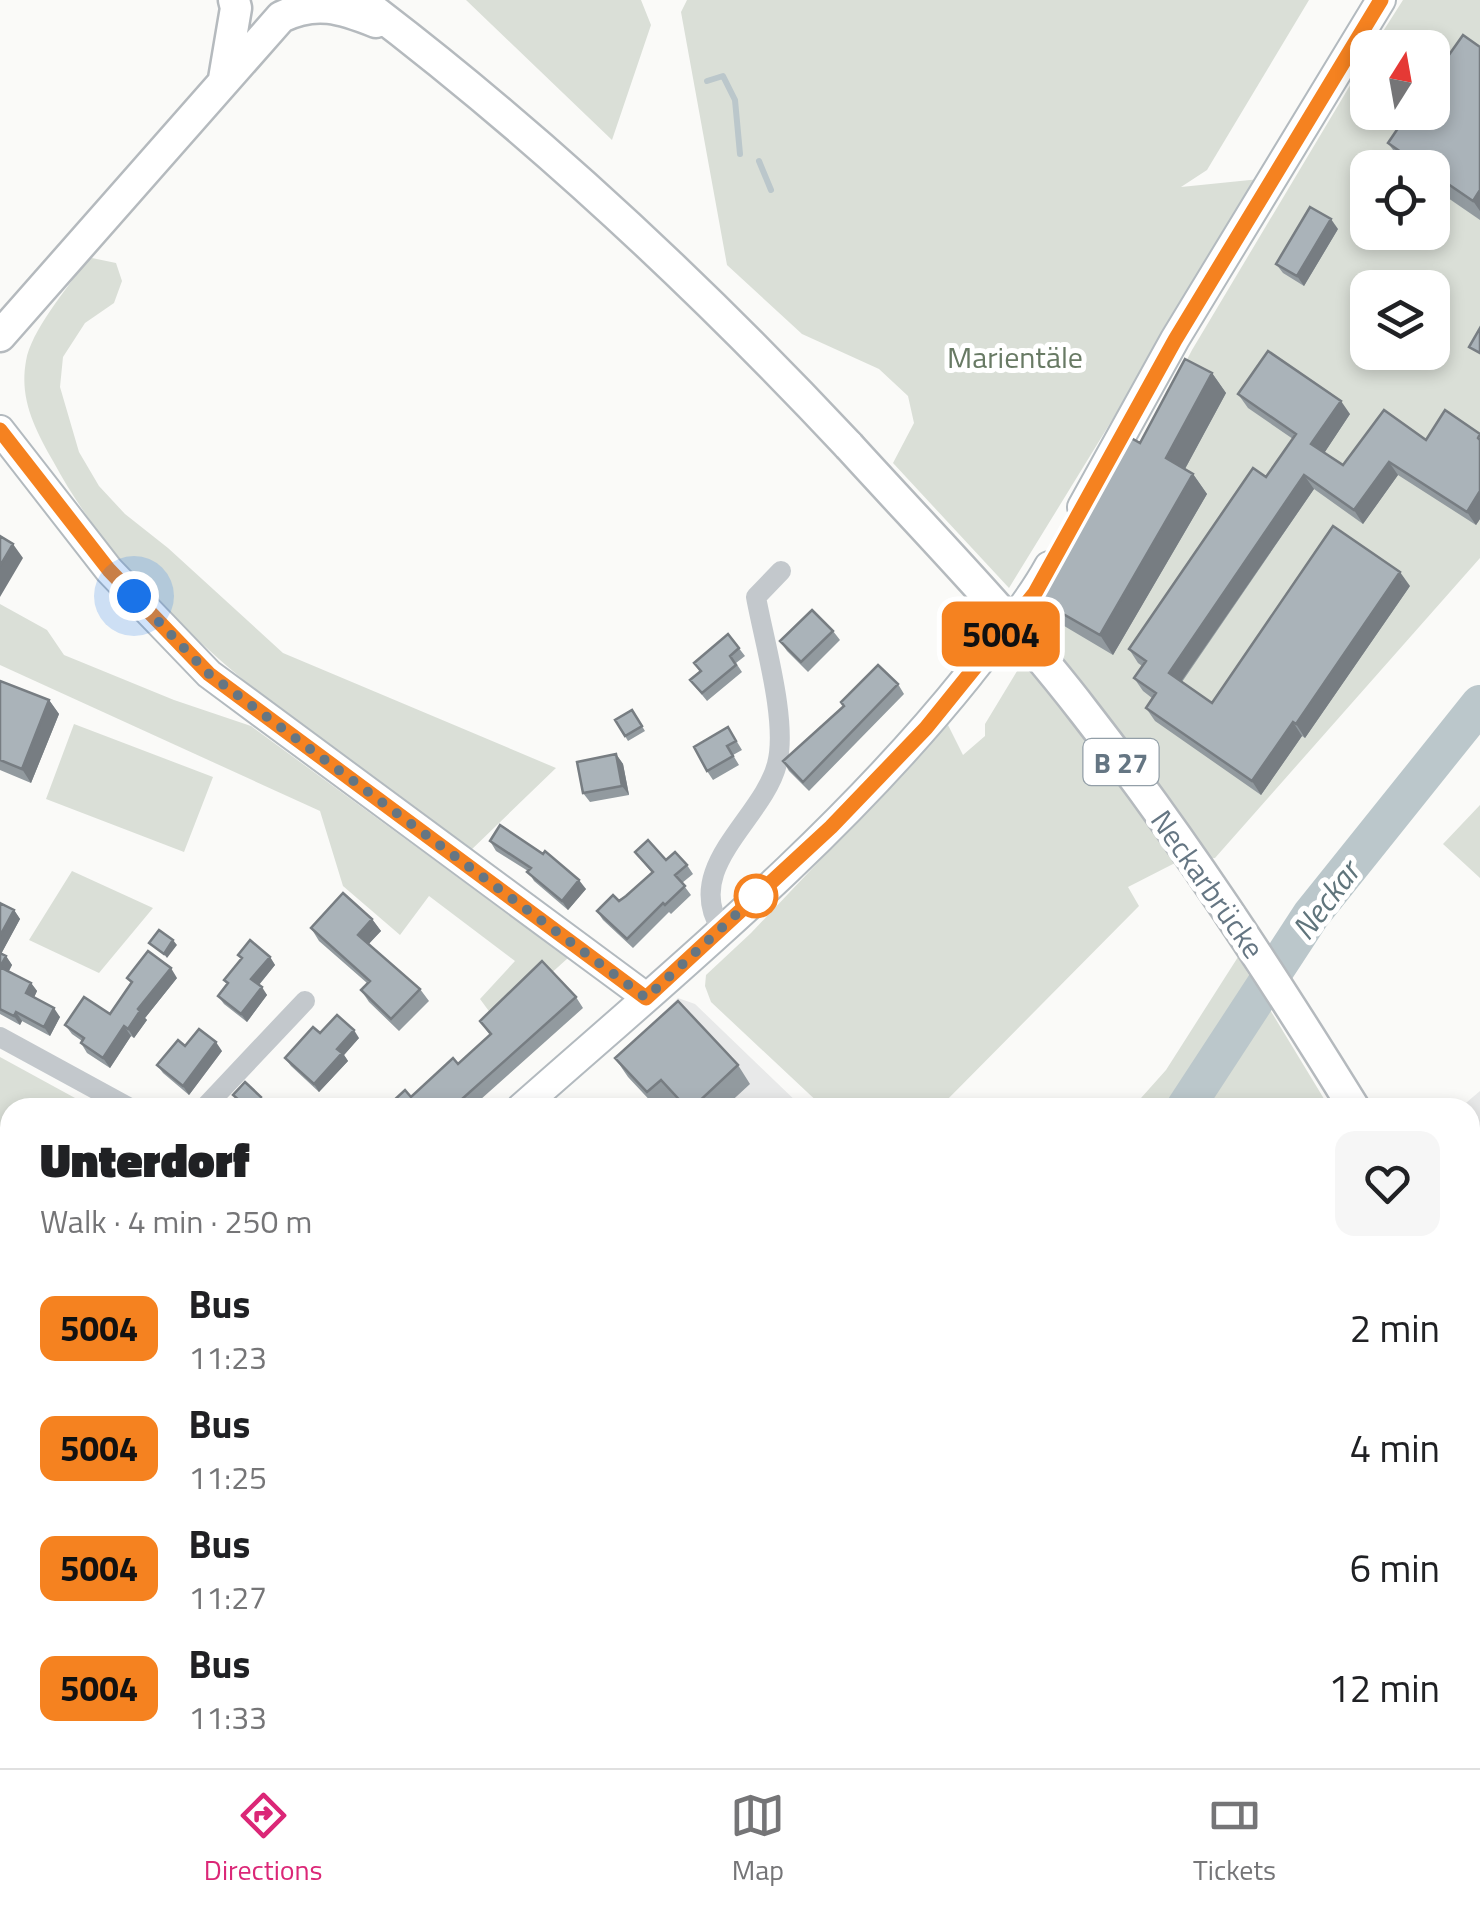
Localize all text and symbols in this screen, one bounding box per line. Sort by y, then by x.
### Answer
north arrow [1350,30,1450,130]
map controls [1350,30,1450,370]
button: locate [1350,150,1450,250]
button: layers [1350,270,1450,370]
park label: Marientäle [947,334,1083,380]
your location [109,571,159,621]
line badge: 5004 [931,602,1071,666]
text: 5004 [962,607,1040,661]
road number: B 27 [1084,739,1158,785]
street label: Neckarbrücke [1140,800,1276,968]
water label: Neckar [1279,847,1373,949]
unlabelled marker [735,875,777,917]
text: Unterdorf [40,1123,250,1196]
button: heart [1335,1131,1440,1236]
text: Walk · 4 min · 250 m [40,1197,312,1245]
text: Bus [188,1275,251,1333]
text: 2 min [1350,1299,1440,1357]
text: 5004 [60,1301,138,1355]
text: 11:23 [188,1333,267,1381]
text: Bus [188,1395,251,1453]
text: 4 min [1350,1419,1440,1477]
text: 5004 [60,1421,138,1475]
text: 11:25 [188,1453,267,1501]
text: Bus [188,1515,251,1573]
text: 6 min [1350,1539,1440,1597]
text: 5004 [60,1541,138,1595]
text: 11:27 [188,1573,267,1621]
text: Bus [188,1635,251,1693]
text: 12 min [1329,1659,1440,1717]
text: 5004 [60,1661,138,1715]
text: 11:33 [188,1693,267,1741]
tab: Directions [204,1788,323,1891]
tab: Map [730,1788,785,1891]
tab: Tickets [1193,1788,1276,1891]

